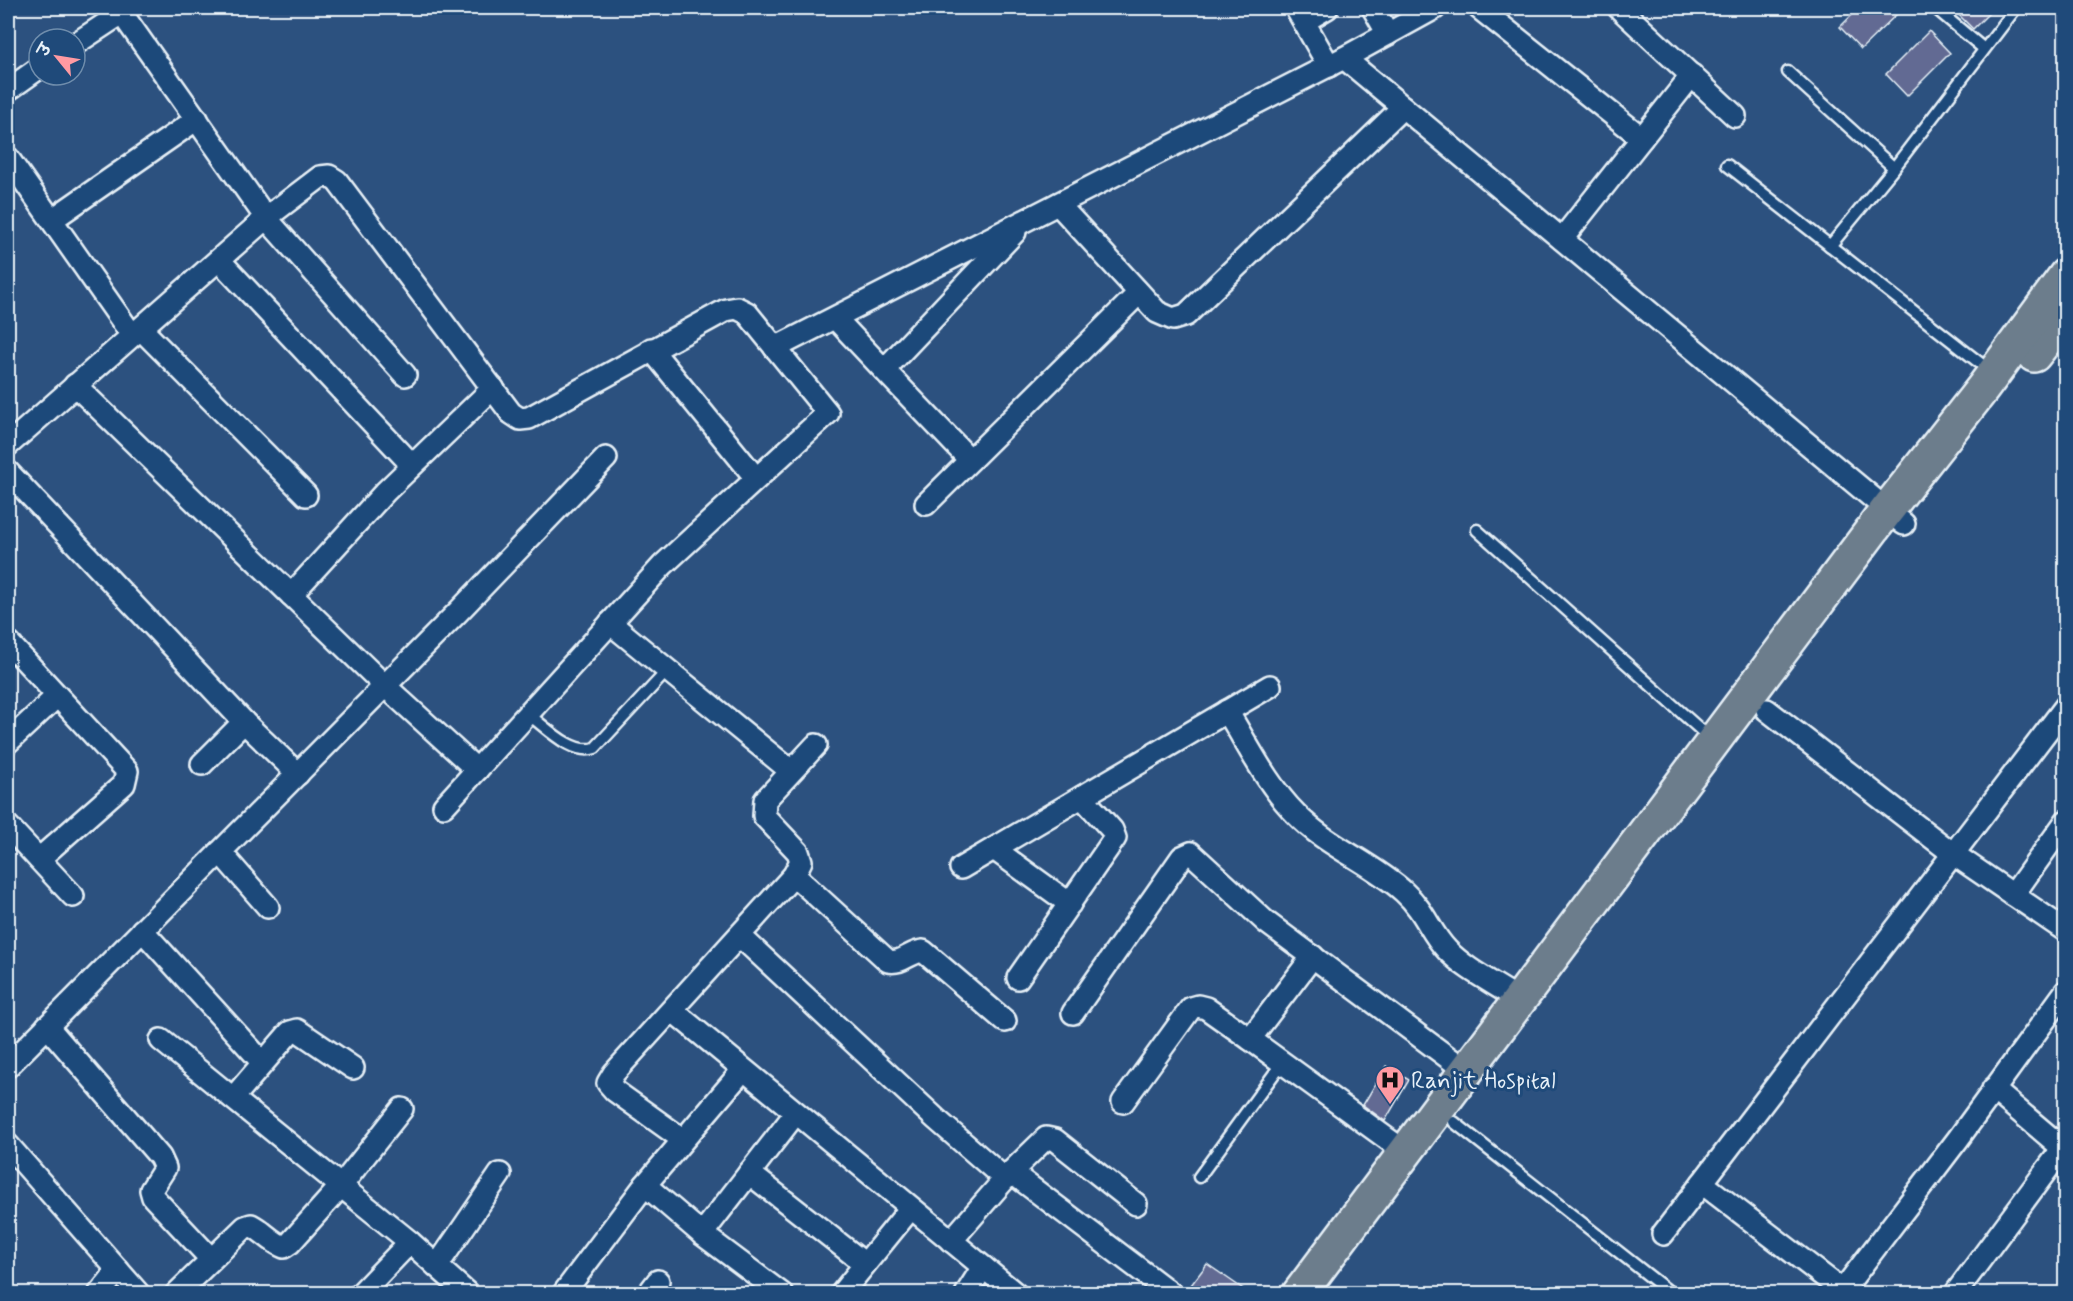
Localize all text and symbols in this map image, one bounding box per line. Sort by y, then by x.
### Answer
north arrow [27,27,87,87]
text: उ [33,39,58,62]
hospital icon: Ranjit Hospital [1374,1064,1406,1106]
place label: Ranjit Hospital [1411,1066,1556,1097]

